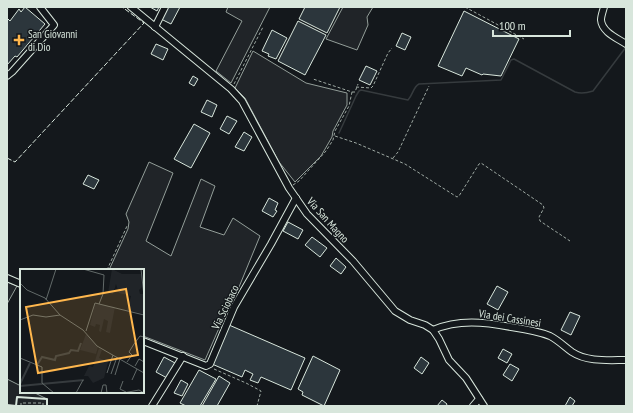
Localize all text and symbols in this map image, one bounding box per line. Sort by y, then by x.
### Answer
scale bar [493,12,570,38]
text: 100 m [499,18,526,33]
place label: San Giovanni di Dio [28,27,77,54]
marker: San Giovanni di Dio [13,34,25,46]
street label: Via San Magno [303,194,352,246]
inset map [20,269,144,393]
street label: Via Sciobaco [208,282,242,332]
street label: Via dei Cassinesi [477,306,542,330]

